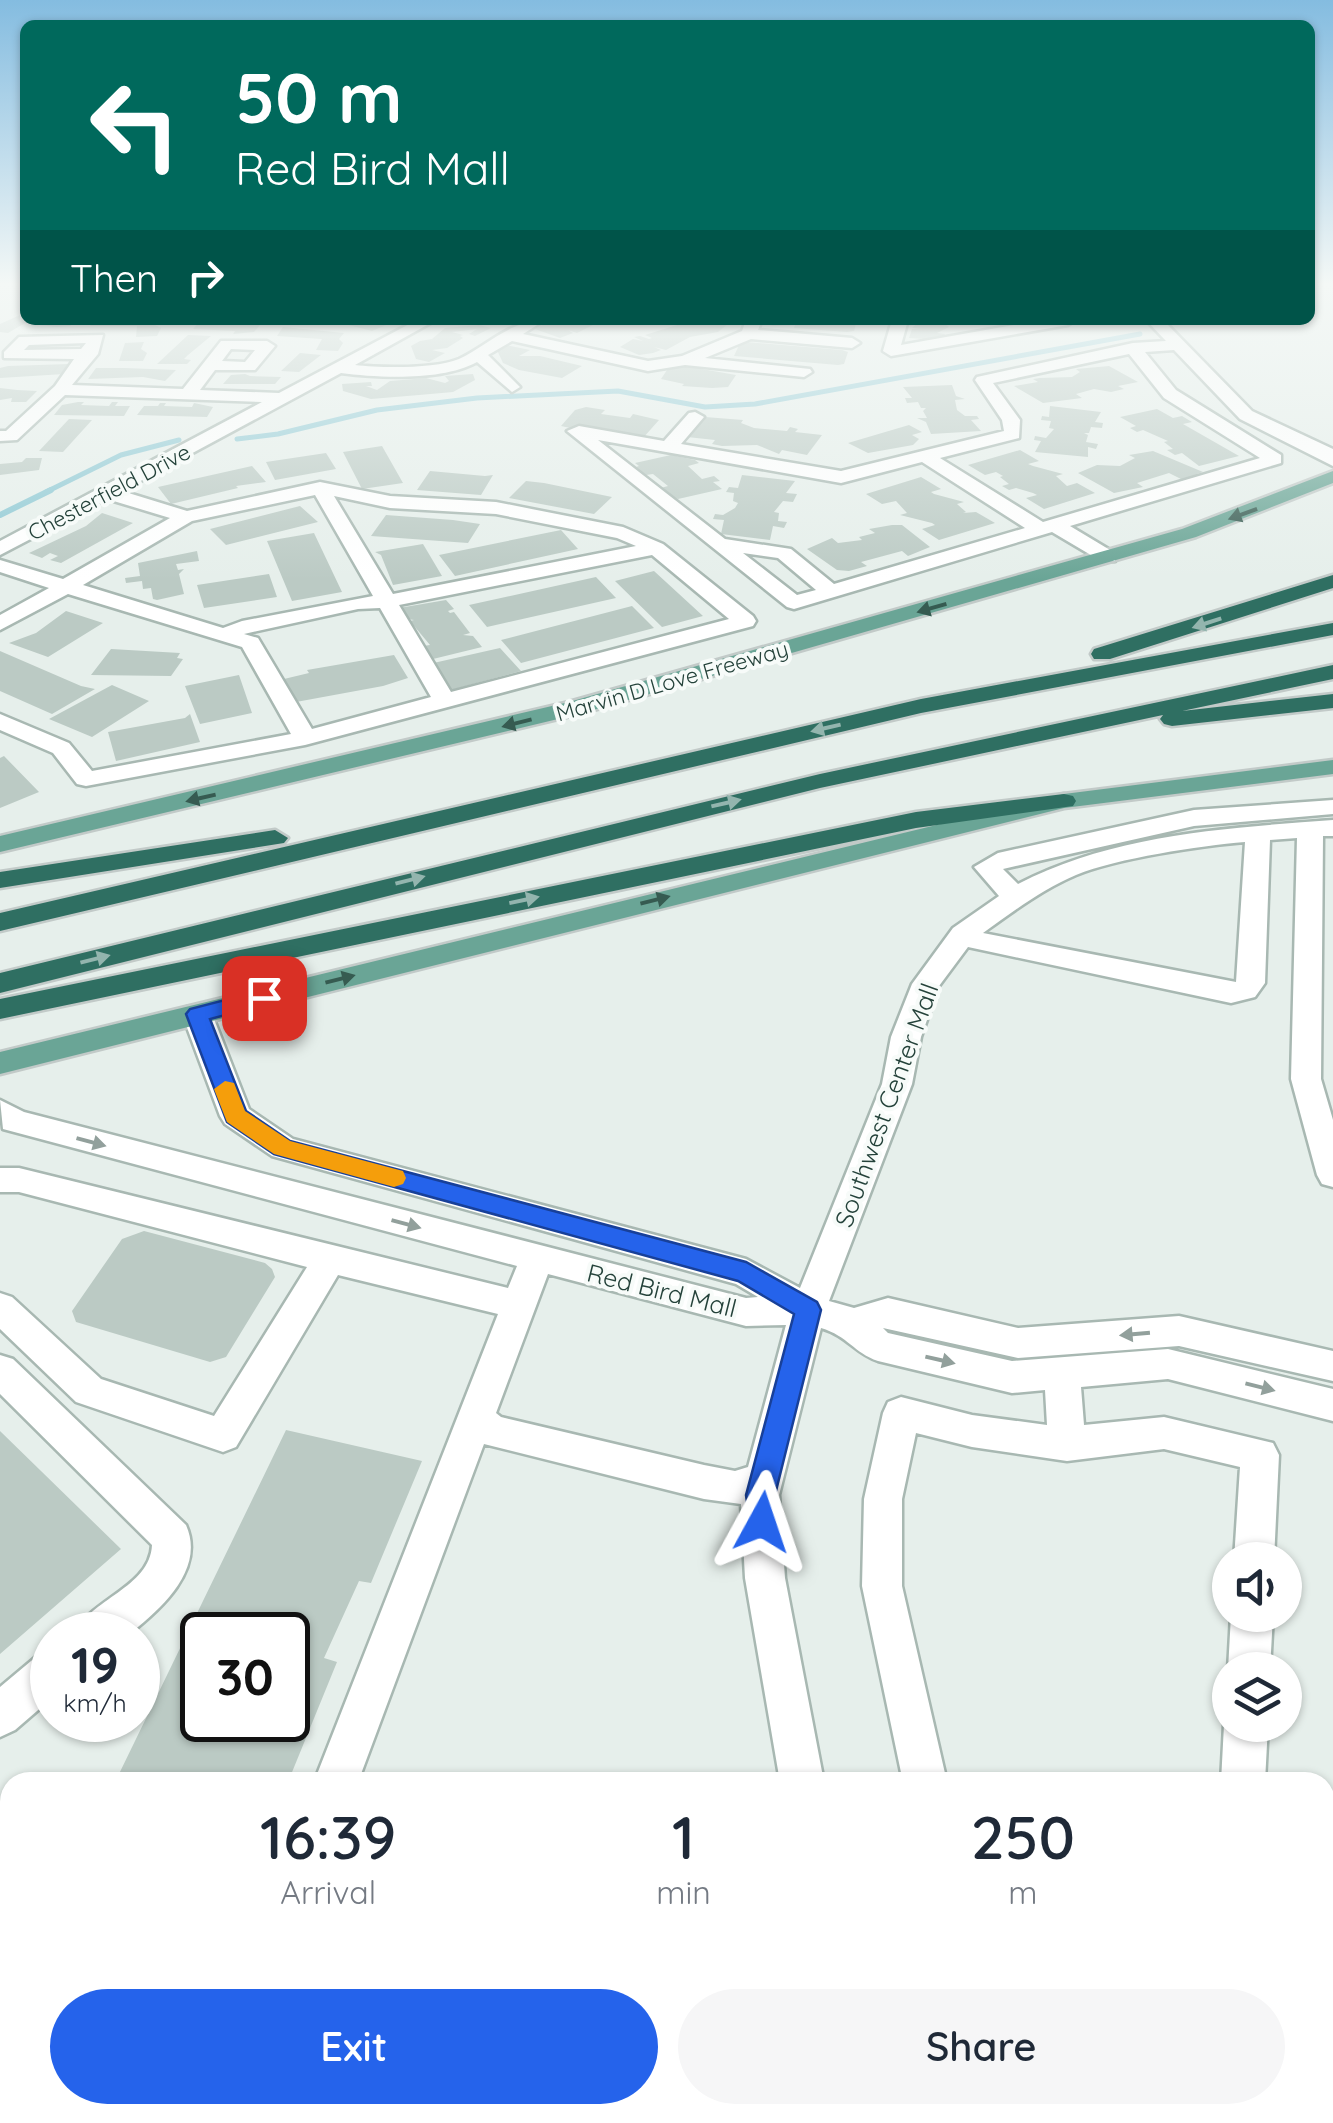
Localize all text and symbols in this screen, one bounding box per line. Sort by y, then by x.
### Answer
text: 50 m [235,53,402,141]
icon: left [70,60,200,190]
text: Red Bird Mall [235,140,510,196]
icon: right [178,250,233,305]
text: Then [70,254,158,302]
street label: Chesterfield Drive [23,437,195,547]
one-way arrow [1227,507,1257,522]
one-way arrow [916,601,947,616]
one-way arrow [1192,617,1222,632]
street label: Marvin D Love Freeway [553,634,791,728]
one-way arrow [501,716,532,731]
one-way arrow [810,721,841,736]
one-way arrow [185,791,216,806]
one-way arrow [711,795,742,810]
one-way arrow [395,872,426,888]
one-way arrow [509,892,540,907]
one-way arrow [640,892,671,907]
one-way arrow [80,951,111,966]
pin [222,956,307,1041]
icon: arrive [237,971,292,1026]
one-way arrow [325,971,356,986]
street label: Southwest Center Mall [827,979,945,1231]
one-way arrow [76,1134,107,1150]
one-way arrow [391,1216,422,1232]
street label: Red Bird Mall [584,1256,740,1324]
one-way arrow [1118,1327,1150,1343]
one-way arrow [925,1353,956,1369]
one-way arrow [1245,1380,1276,1395]
position arrow [710,1470,814,1574]
map controls [1212,1542,1302,1742]
button: sound [1212,1542,1302,1632]
speed limit sign: 30 [180,1612,310,1742]
text: 19 [71,1633,119,1696]
button: layers [1212,1652,1302,1742]
text: km/h [63,1687,127,1718]
text: 16:39 [260,1799,396,1874]
text: 1 [672,1799,695,1874]
text: 250 [971,1799,1075,1874]
text: Arrival [280,1872,376,1912]
text: min [656,1872,711,1912]
text: m [1008,1872,1037,1912]
button: Exit [50,1989,658,2104]
button: Share [678,1989,1285,2104]

